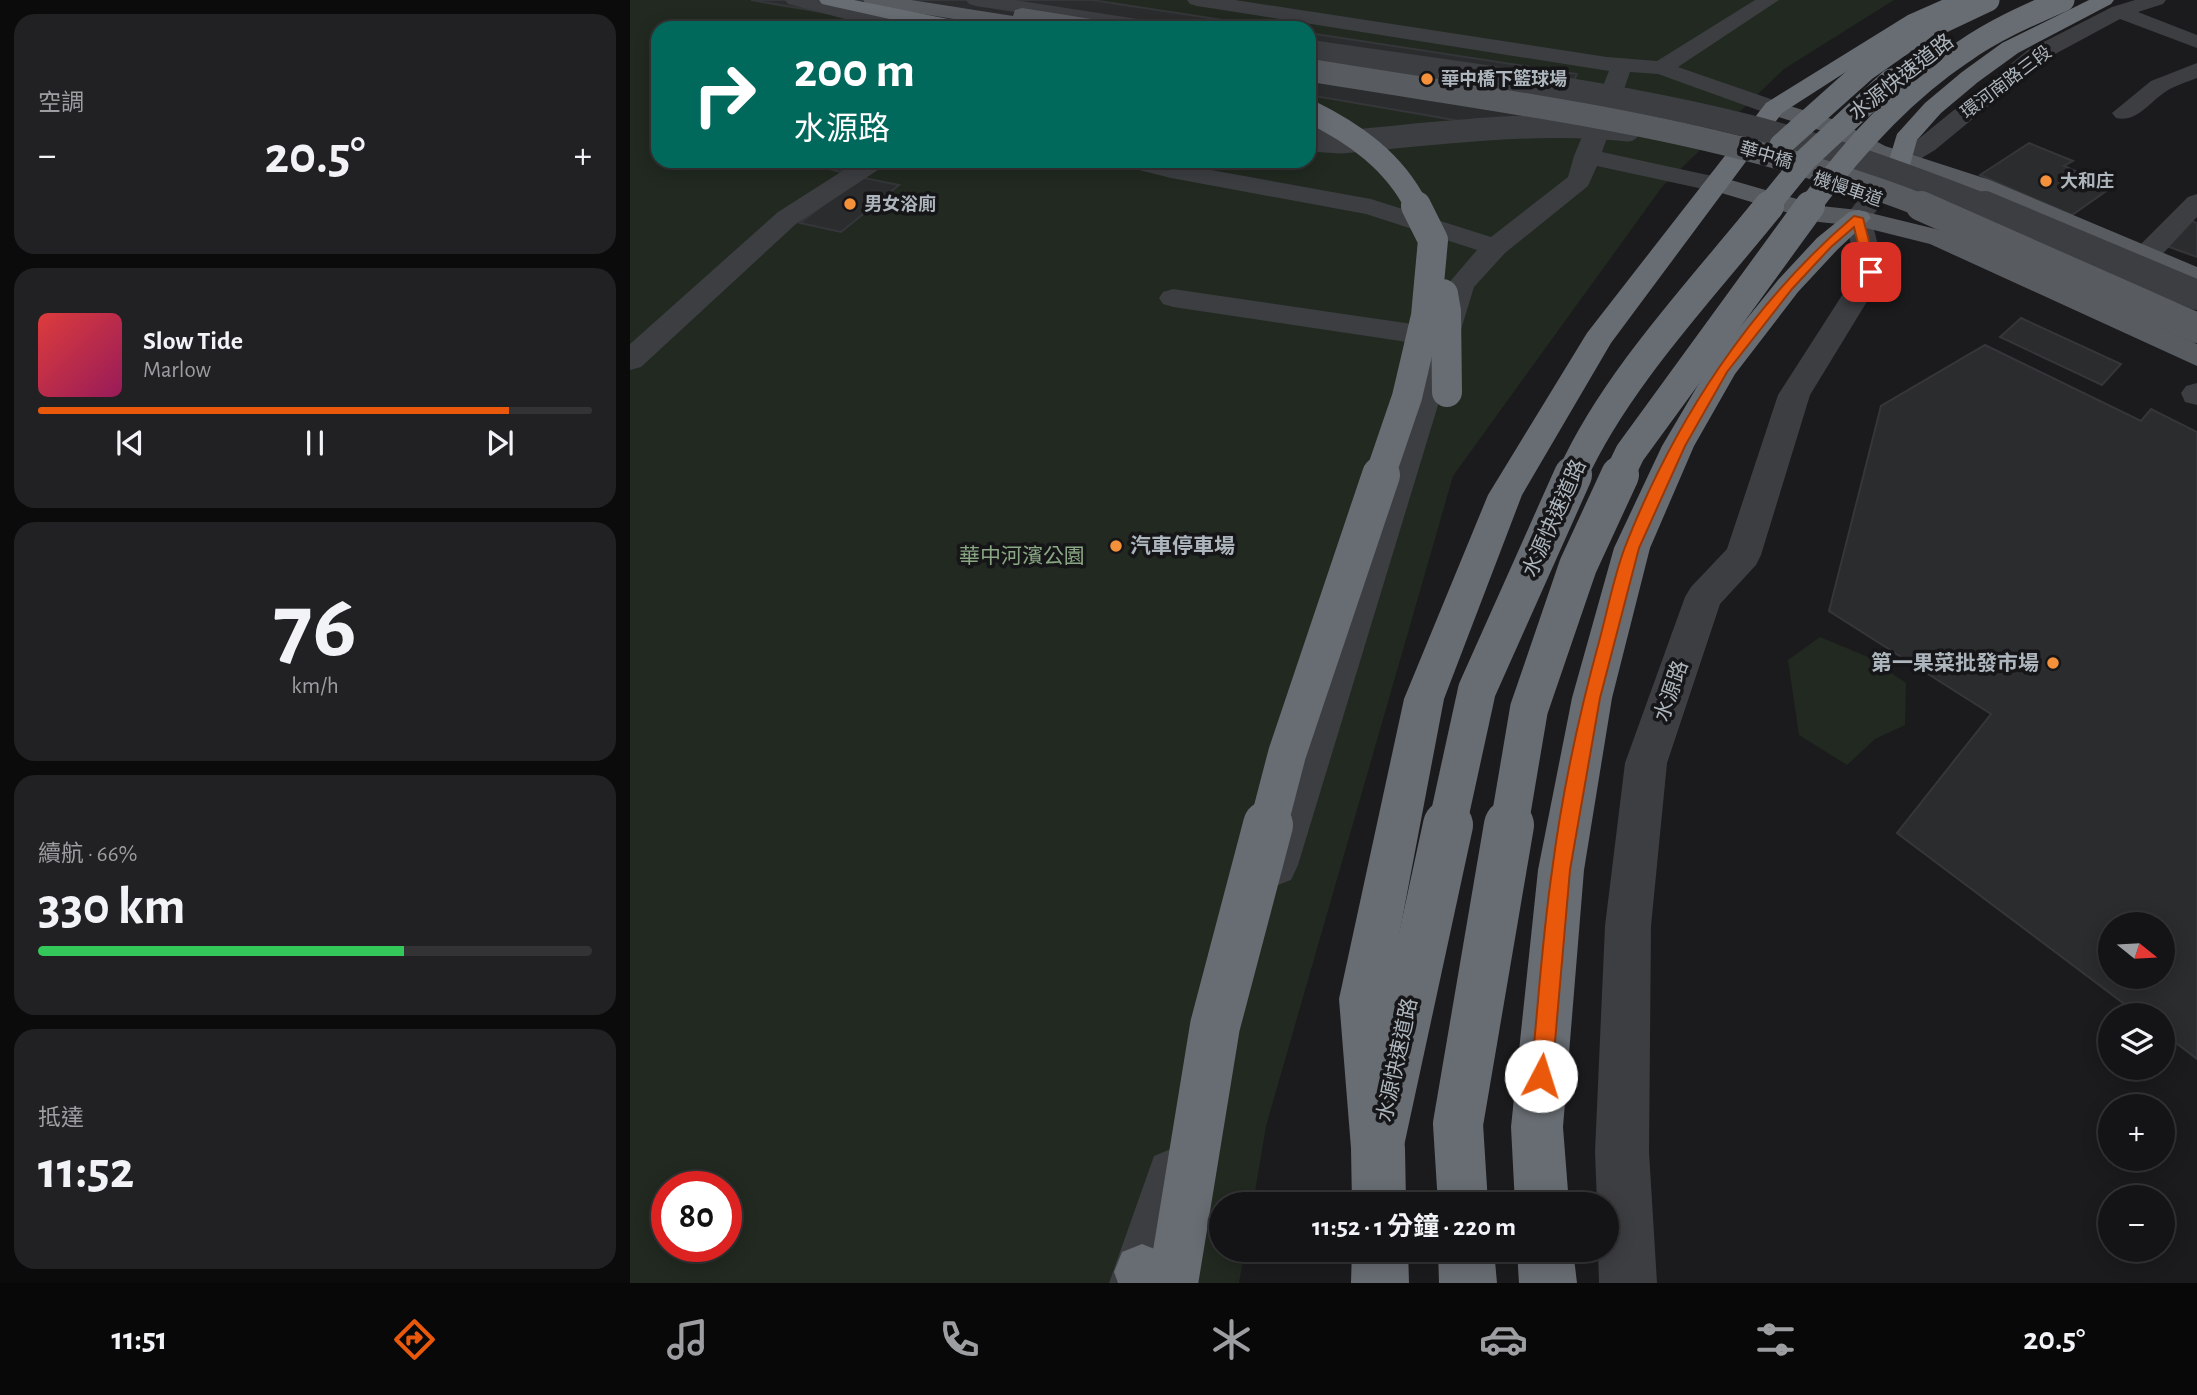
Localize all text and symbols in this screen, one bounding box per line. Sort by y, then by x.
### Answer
street label: 水源快速道路 [1845,30,1957,124]
street label: 環河南路三段 [1957,42,2055,122]
text: 200 m [794,47,915,96]
icon: right [679,49,770,140]
place label: 華中橋下籃球場 [1441,68,1567,89]
marker: 華中橋下籃球場 [1419,71,1435,87]
text: 空調 [38,92,84,115]
text: 水源路 [794,113,890,145]
text: 20.5° [264,130,366,182]
text: − [38,137,56,175]
text: + [574,137,592,175]
street label: 華中橋 [1737,138,1795,172]
street label: 機慢車道 [1811,168,1885,210]
place label: 大和庄 [2060,171,2114,191]
marker: 大和庄 [2038,173,2054,189]
place label: 男女浴廁 [864,194,936,214]
marker: 男女浴廁 [842,196,858,212]
pin [1841,242,1901,302]
icon: arrive [1852,253,1890,291]
text: Slow Tide [143,328,243,354]
text: Marlow [143,359,211,382]
icon: previous [111,424,149,462]
icon: pause [296,424,334,462]
icon: next [481,424,519,462]
street label: 水源快速道路 [1518,456,1590,580]
place label: 汽車停車場 [1130,534,1235,557]
marker: 汽車停車場 [1108,538,1124,554]
park label: 華中河濱公園 [959,545,1085,567]
text: 76 [273,582,357,673]
place label: 第一果菜批發市場 [1871,651,2039,674]
marker: 第一果菜批發市場 [2045,655,2061,671]
street label: 水源路 [1650,658,1692,724]
text: km/h [291,675,339,698]
text: 續航 · 66% [38,843,137,866]
text: 330 km [38,881,185,933]
north arrow [2098,912,2175,989]
map controls [2098,912,2175,1262]
street label: 水源快速道路 [1373,996,1421,1124]
button: layers [2098,1003,2175,1080]
position arrow [1504,1039,1578,1113]
button: + [2098,1094,2175,1171]
text: 抵達 [38,1107,84,1130]
text: 11:52 [38,1145,134,1197]
speed limit sign: 80 [651,1171,742,1262]
button: − [2098,1185,2175,1262]
text: 11:52 · 1 分鐘 · 220 m [1312,1214,1516,1240]
icon: directions [390,1315,439,1364]
icon: music [663,1315,712,1364]
icon: phone [935,1315,984,1364]
icon: climate [1207,1315,1256,1364]
icon: car [1479,1315,1528,1364]
icon: filters [1751,1315,1800,1364]
text: 11:51 [112,1323,167,1355]
text: 20.5° [2023,1323,2085,1355]

